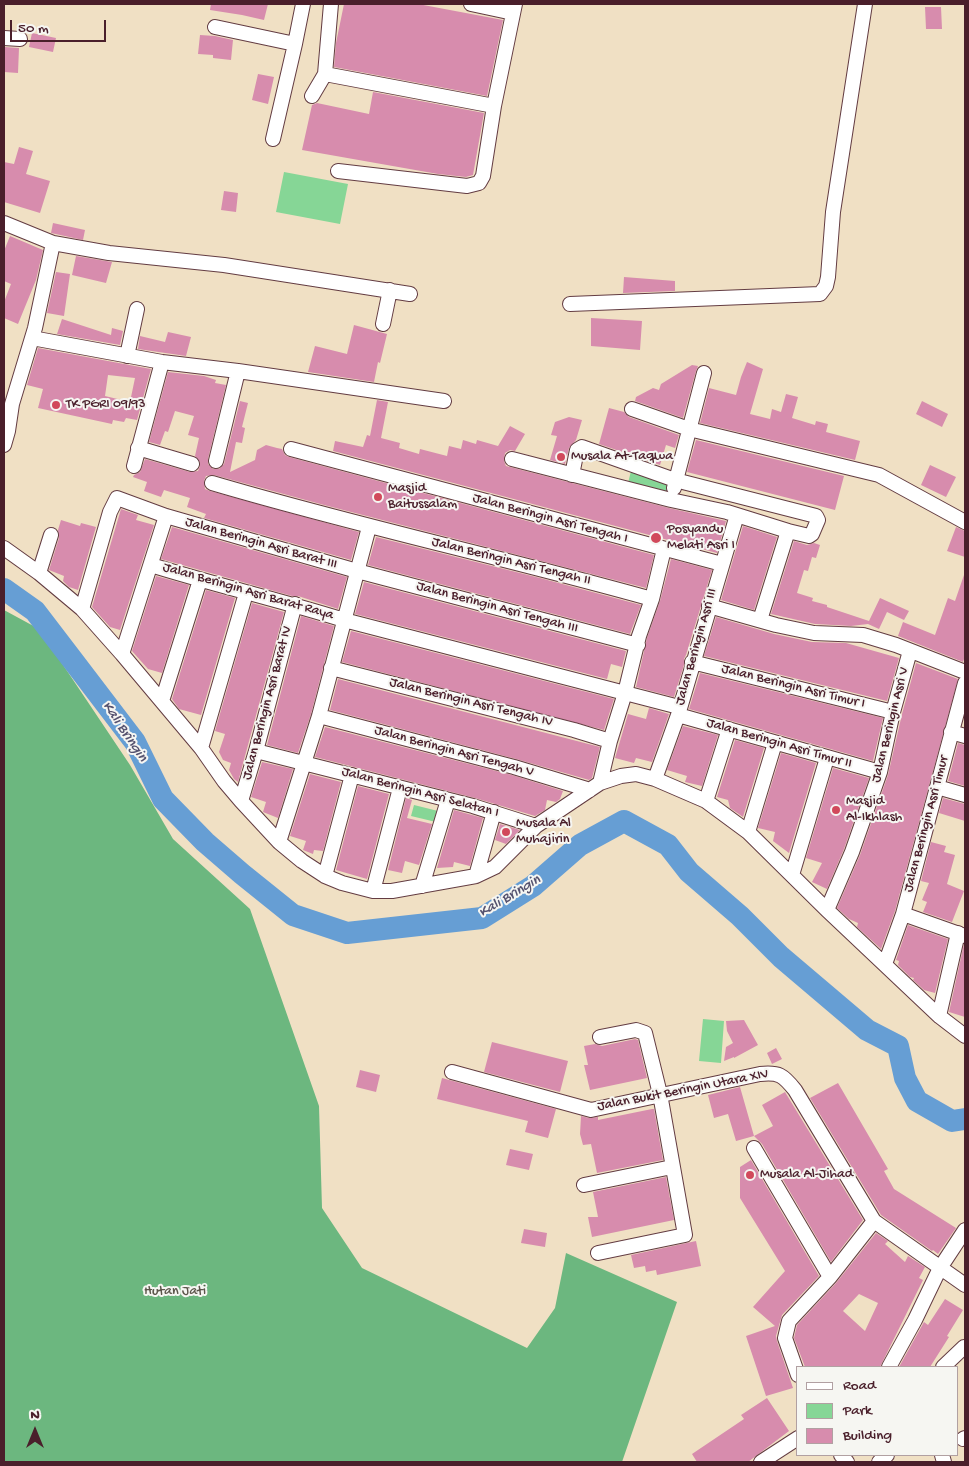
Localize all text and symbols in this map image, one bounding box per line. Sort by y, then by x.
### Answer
scale bar [12,10,109,42]
text: 50 m [18,20,49,38]
place label: TK PGRI 09/93 [66,397,146,413]
marker: TK PGRI 09/93 [50,399,62,411]
place label: Musala At-Taqwa [571,449,673,465]
marker: Musala At-Taqwa [555,451,567,463]
place label: Masjid Baitussalam [388,481,457,514]
street label: Jalan Beringin Asri Tengah I [471,490,629,548]
marker: Masjid Baitussalam [372,491,384,503]
street label: Jalan Beringin Asri Barat III [183,514,339,574]
place label: Posyandu Melati Asri I [667,522,735,554]
marker: Posyandu Melati Asri I [649,531,663,545]
street label: Jalan Beringin Asri Tengah II [430,534,592,590]
street label: Jalan Beringin Asri Barat Raya [161,560,335,624]
street label: Jalan Beringin Asri Tengah III [414,578,580,638]
street label: Jalan Beringin Asri III [672,587,722,707]
street label: Jalan Beringin Asri Barat IV [239,624,297,782]
street label: Jalan Beringin Asri Timur I [720,661,866,713]
street label: Jalan Beringin Asri V [869,665,913,785]
street label: Jalan Beringin Asri Tengah IV [388,675,554,731]
water label: Kali Bringin [97,698,151,766]
street label: Jalan Beringin Asri Timur II [704,715,854,773]
street label: Jalan Beringin Asri Tengah V [372,723,536,781]
street label: Jalan Beringin Asri Timur [901,754,953,894]
street label: Jalan Beringin Asri Selatan I [340,764,500,822]
place label: Masjid Al-Ikhlash [846,794,902,826]
marker: Masjid Al-Ikhlash [830,804,842,816]
place label: Musala Al Muhajirin [516,816,571,849]
marker: Musala Al Muhajirin [500,826,512,838]
water label: Kali Bringin [476,872,544,922]
street label: Jalan Bukit Beringin Utara XIV [596,1066,770,1116]
place label: Musala Al-Jihad [760,1167,853,1183]
marker: Musala Al-Jihad [744,1169,756,1181]
park label: Hutan Jati [144,1284,206,1300]
legend [796,1366,959,1456]
text: Road [843,1377,876,1395]
text: Park [843,1402,872,1420]
north arrow [10,1406,60,1456]
text: N [30,1407,40,1424]
text: Building [843,1427,892,1445]

